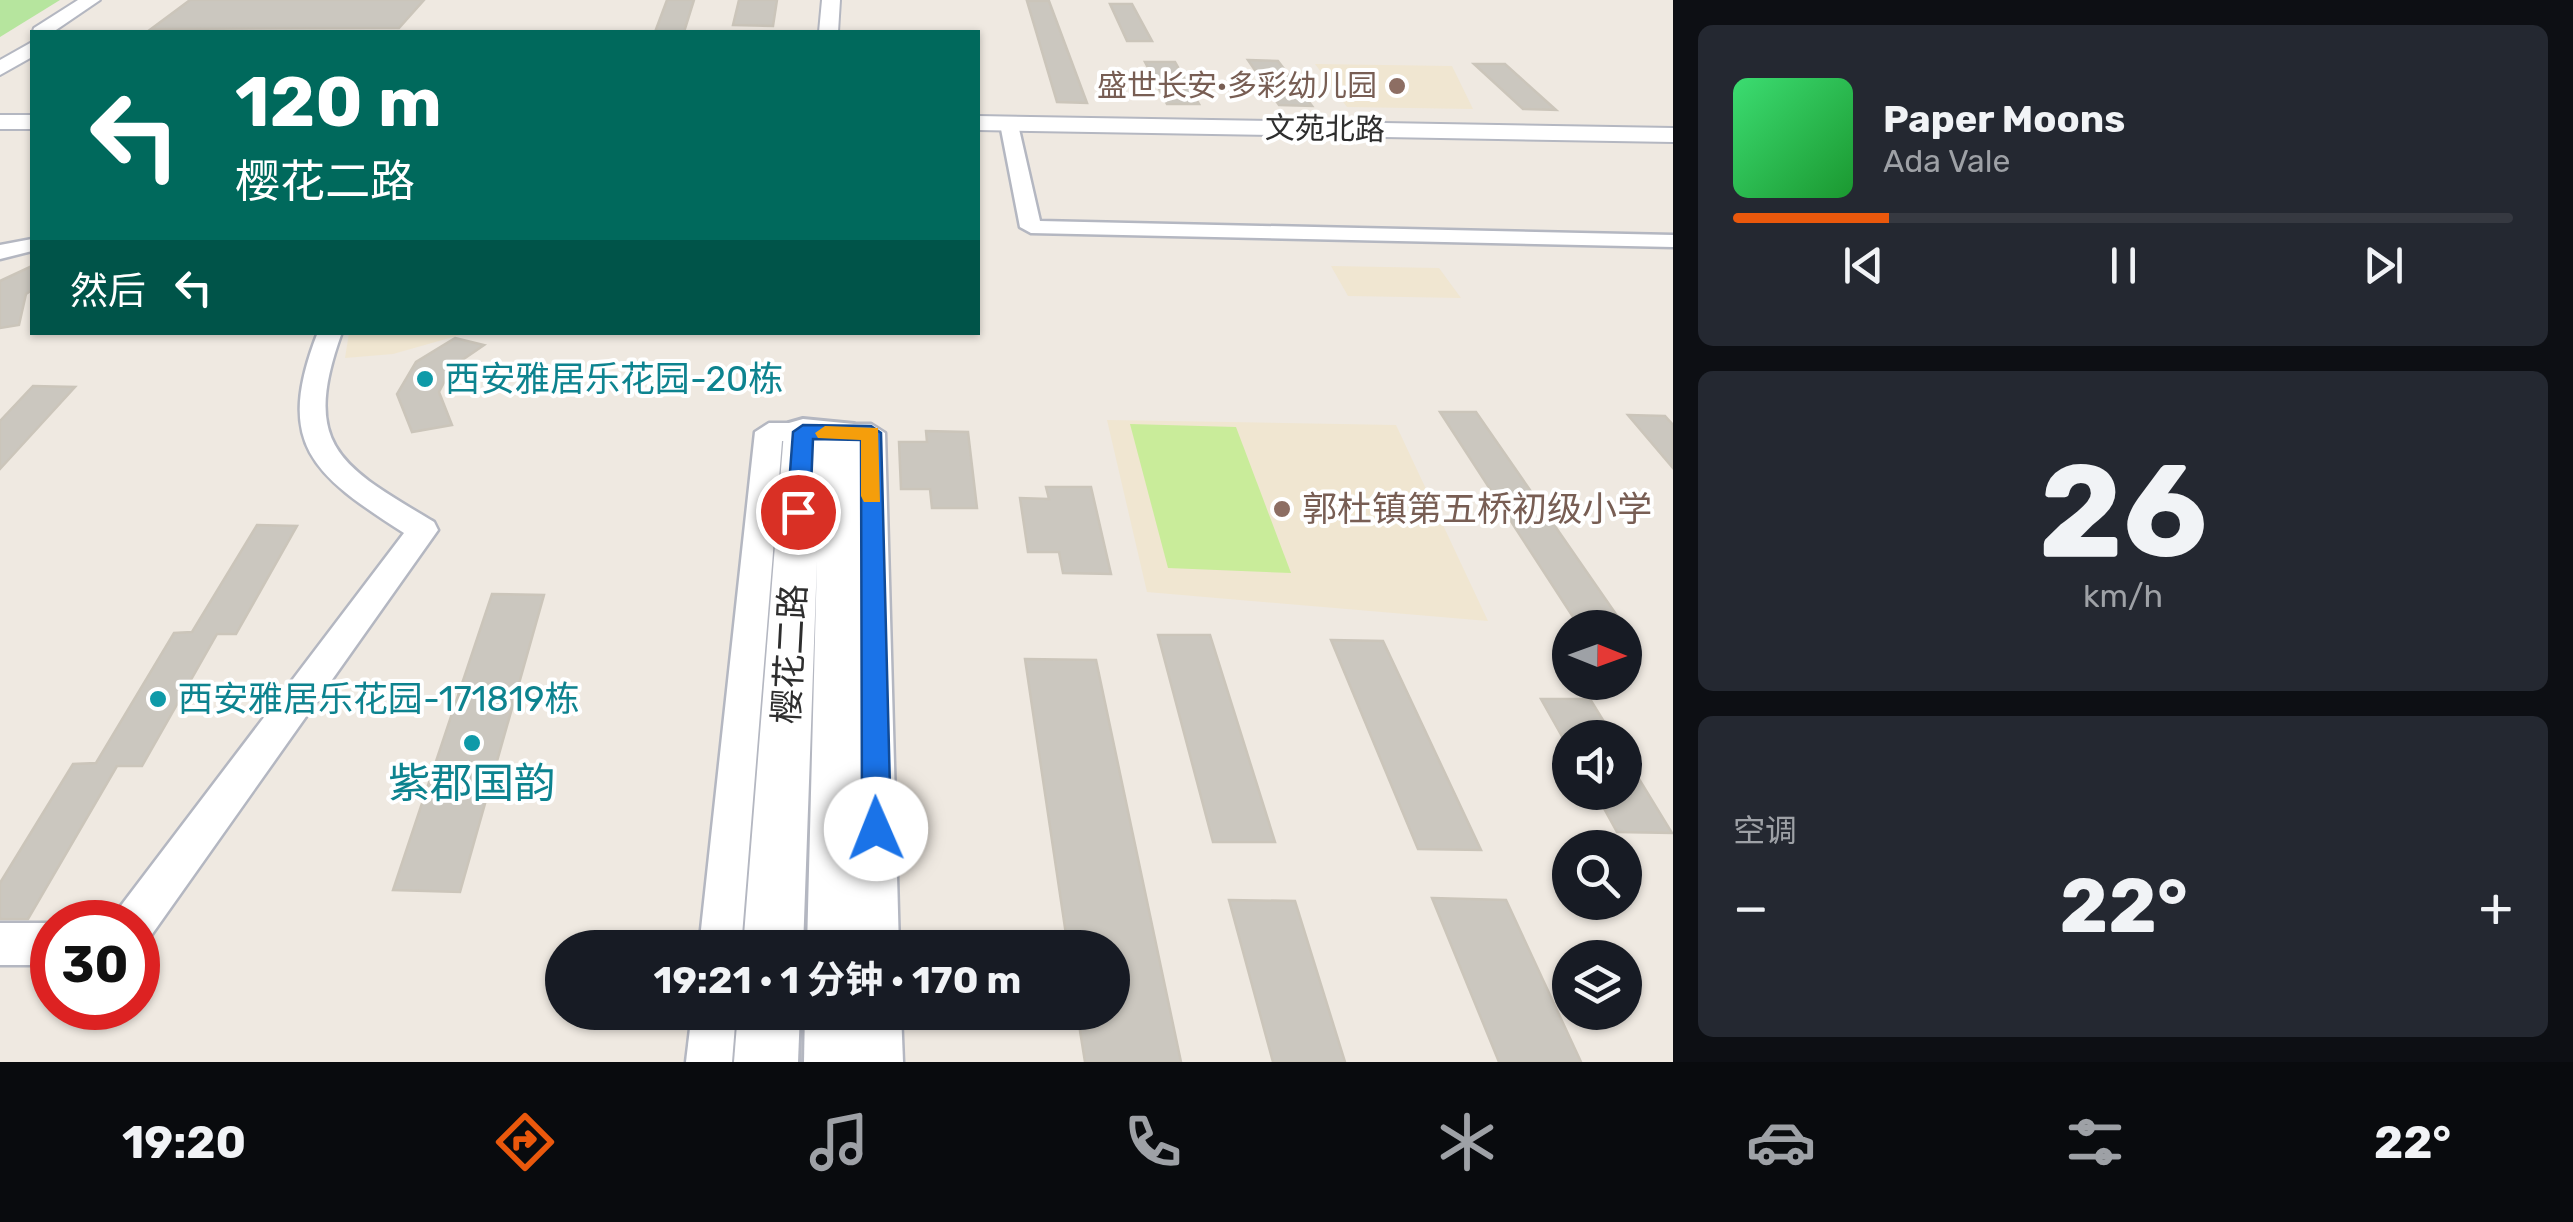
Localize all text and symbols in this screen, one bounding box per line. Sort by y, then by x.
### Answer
text: 120 m [235,61,442,144]
place label: 盛世长安·多彩幼儿园 [1097,68,1377,104]
icon: left [70,70,200,200]
marker: 盛世长安·多彩幼儿园 [1386,75,1408,97]
text: Paper Moons [1883,96,2125,142]
street label: 文苑北路 [1265,110,1385,148]
text: Ada Vale [1883,142,2010,180]
text: 樱花二路 [235,155,415,208]
icon: previous [1836,238,1891,293]
icon: pause [2096,238,2151,293]
icon: next [2356,238,2411,293]
icon: left [166,260,221,315]
text: 然后 [70,268,146,314]
place label: 西安雅居乐花园-20栋 [445,358,783,400]
marker: 西安雅居乐花园-20栋 [414,368,436,390]
text: 26 [2038,434,2208,589]
pin [756,470,841,555]
icon: arrive [771,485,826,540]
place label: 郭杜镇第五桥初级小学 [1302,488,1652,530]
marker: 郭杜镇第五桥初级小学 [1271,498,1293,520]
text: km/h [2083,577,2163,615]
street label: 樱花二路 [765,583,815,725]
north arrow [1552,610,1642,700]
map controls [1552,610,1642,1030]
place label: 西安雅居乐花园-171819栋 [178,678,580,720]
marker: 西安雅居乐花园-171819栋 [147,688,169,710]
button: sound [1552,720,1642,810]
marker: 紫郡国韵 [461,732,483,754]
place label: 紫郡国韵 [388,759,556,809]
position arrow [824,777,928,881]
text: 空调 [1733,812,1797,850]
button: search [1552,830,1642,920]
text: 22° [2060,862,2188,951]
text: − [1733,875,1769,940]
text: + [2479,875,2513,940]
speed limit sign: 30 [30,900,160,1030]
button: layers [1552,940,1642,1030]
text: 19:21 · 1 分钟 · 170 m [654,957,1021,1003]
icon: directions [490,1107,560,1177]
icon: music [804,1107,874,1177]
icon: phone [1118,1107,1188,1177]
icon: climate [1432,1107,1502,1177]
icon: car [1746,1107,1816,1177]
icon: filters [2060,1107,2130,1177]
text: 19:20 [122,1116,246,1169]
text: 22° [2374,1116,2451,1169]

